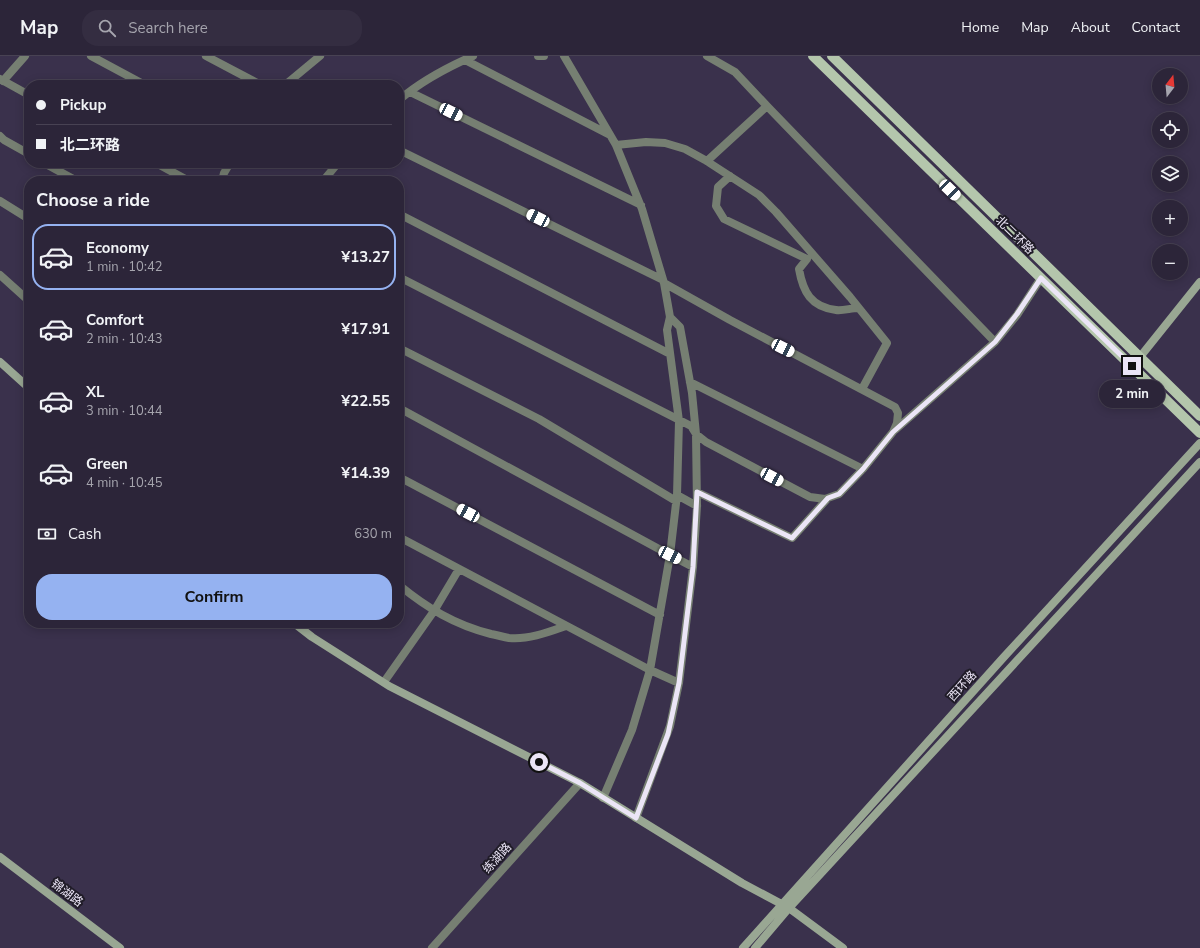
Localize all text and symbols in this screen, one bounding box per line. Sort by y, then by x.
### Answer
search box [82,10,362,46]
text: Map [20,15,58,41]
icon: search [96,17,118,39]
text: Search here [128,18,208,38]
text: Home [961,18,999,37]
text: Map [1021,18,1049,37]
text: About [1071,18,1110,37]
text: Contact [1132,18,1180,37]
north arrow [1152,68,1188,104]
map controls [1152,68,1188,280]
text: Pickup [60,95,106,115]
car [438,101,464,123]
button: locate [1152,112,1188,148]
text: 北二环路 [60,135,120,155]
button: layers [1152,156,1188,192]
car [937,177,963,203]
text: Choose a ride [36,188,150,212]
button: + [1152,200,1188,236]
car [525,207,551,229]
street label: 北二环路 [992,213,1038,257]
text: Economy [86,238,149,258]
icon: car [38,239,74,275]
button: − [1152,244,1188,280]
text: ¥13.27 [341,247,390,267]
text: 1 min · 10:42 [86,258,162,276]
text: Comfort [86,310,143,330]
icon: car [38,311,74,347]
text: ¥17.91 [341,319,390,339]
text: 2 min · 10:43 [86,330,162,348]
car [770,337,796,359]
route end [1123,357,1141,375]
callout: 2 min [1099,380,1165,408]
text: XL [86,382,105,402]
icon: car [38,383,74,419]
text: 2 min [1115,385,1149,403]
text: ¥22.55 [341,391,390,411]
text: 3 min · 10:44 [86,402,162,420]
text: Green [86,454,128,474]
icon: car [38,455,74,491]
text: ¥14.39 [341,463,390,483]
car [759,466,785,488]
text: 4 min · 10:45 [86,474,162,492]
car [455,502,481,524]
icon: cash [36,523,58,545]
text: Cash [68,524,102,544]
text: 630 m [354,525,392,543]
car [657,544,683,566]
button: Confirm [36,574,392,620]
street label: 西环路 [944,667,980,705]
route start [530,753,548,771]
street label: 练湖路 [479,839,515,877]
street label: 锦湖路 [48,876,86,910]

